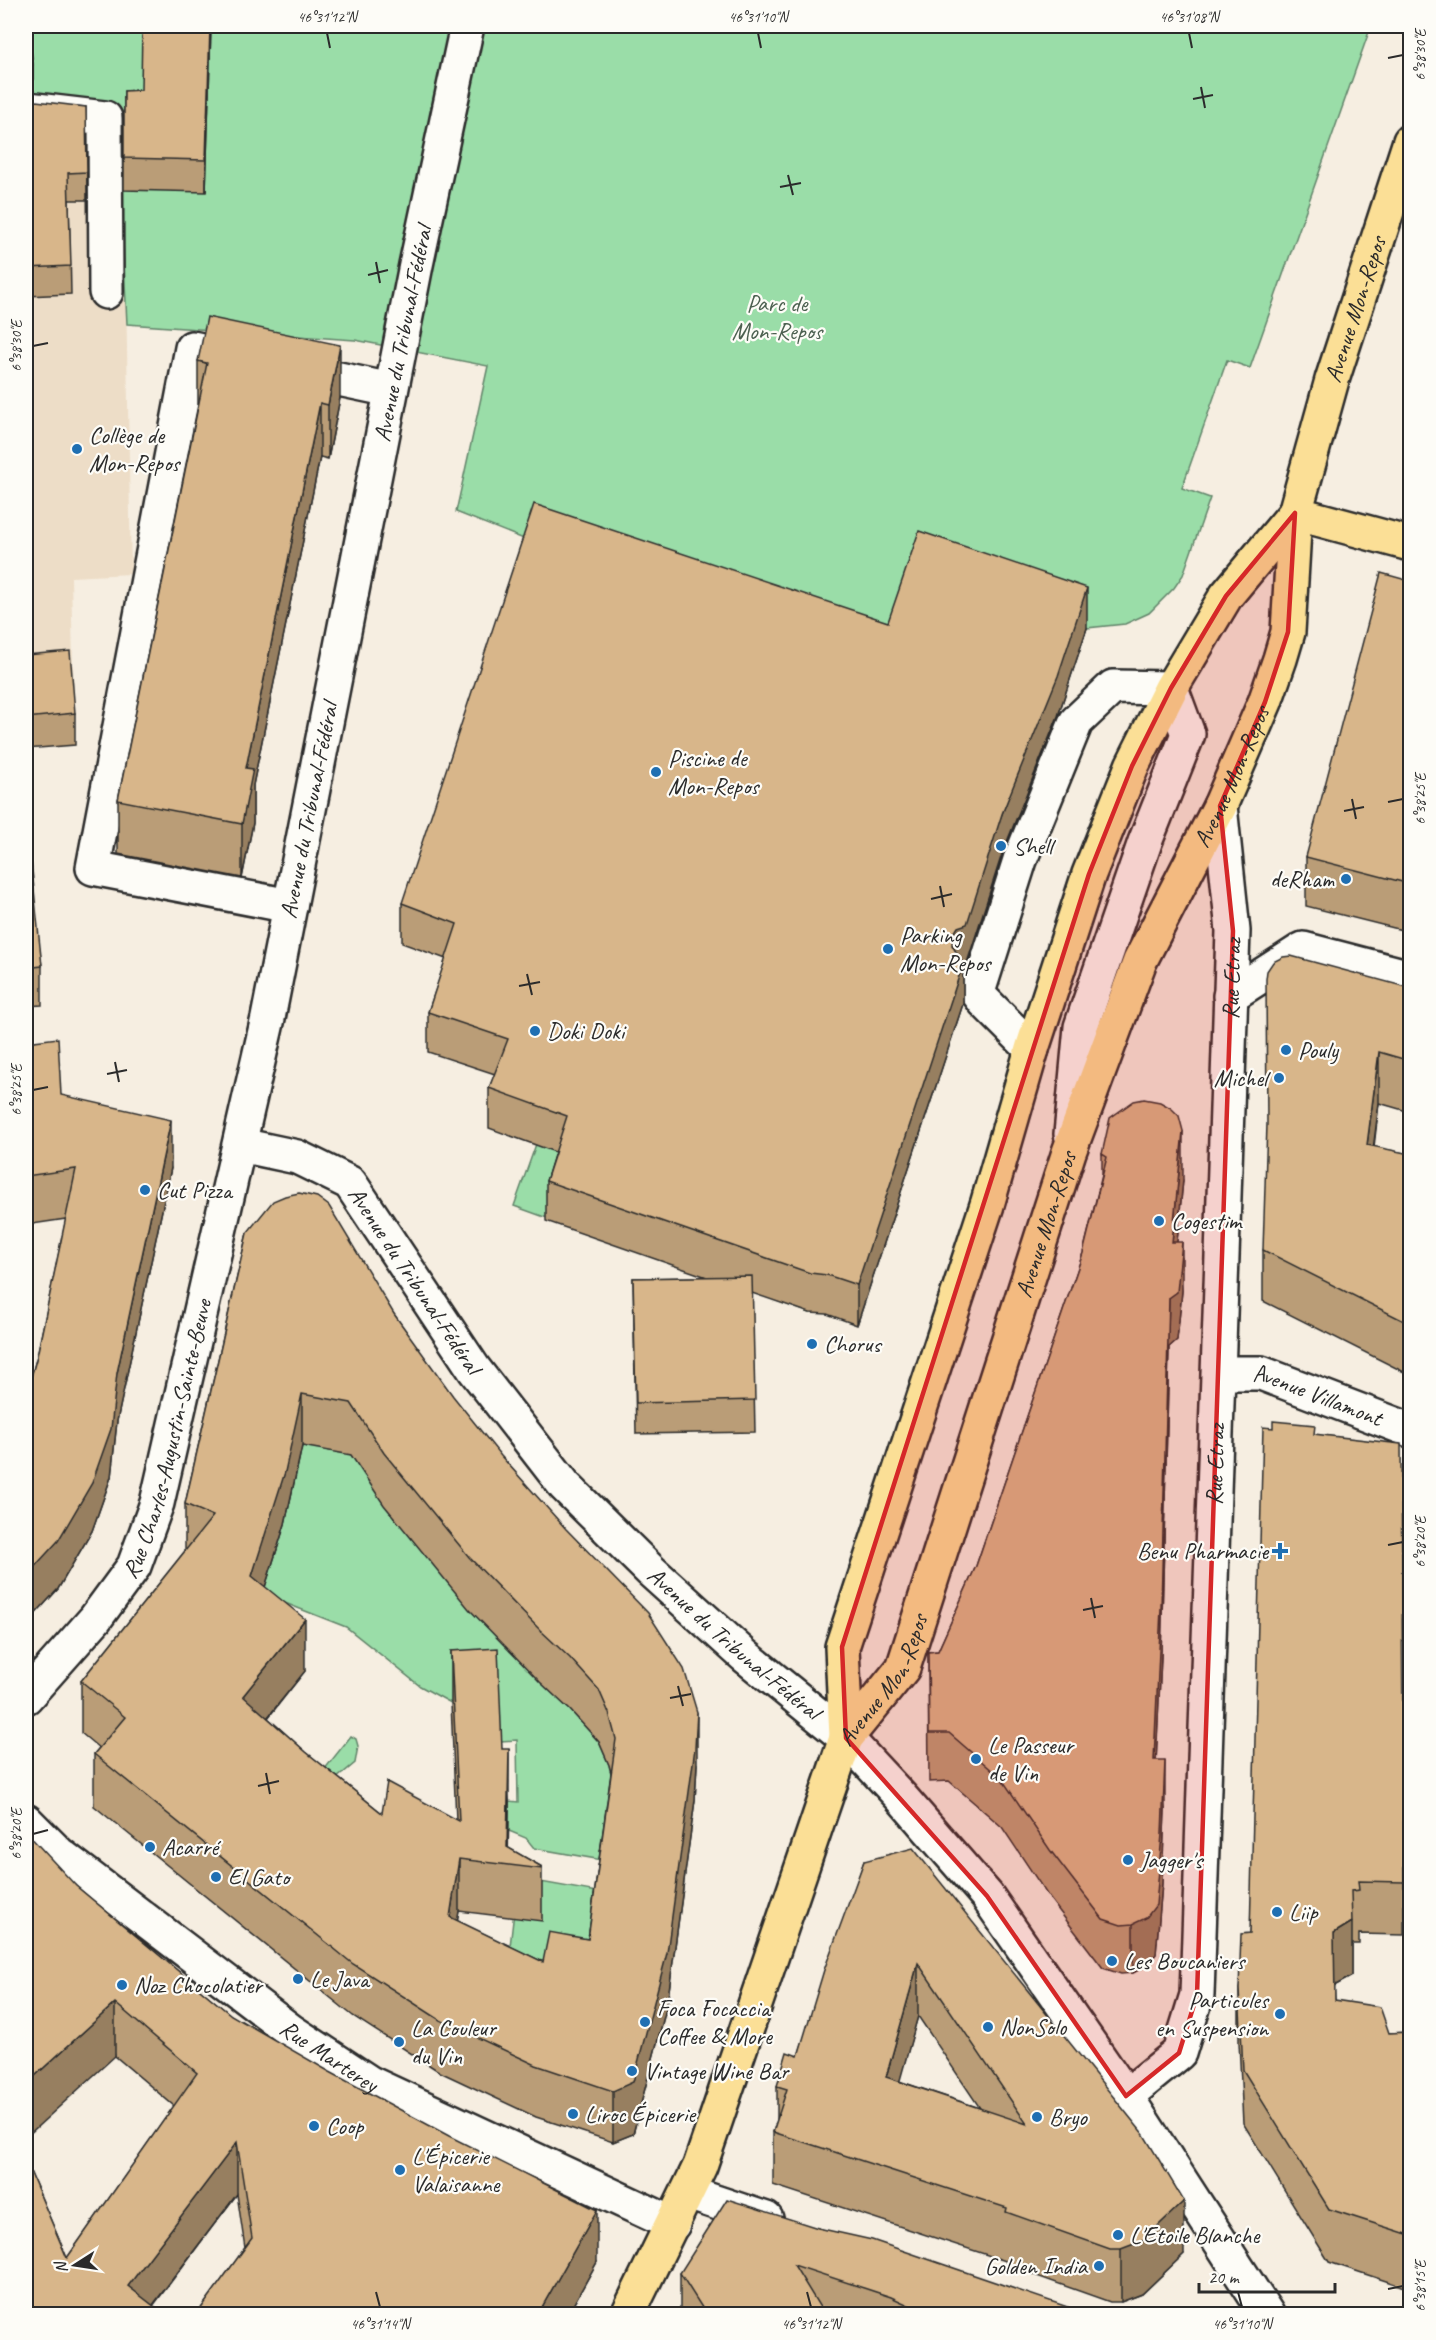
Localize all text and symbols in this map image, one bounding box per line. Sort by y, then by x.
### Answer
text: 46°31'12"N [297,8,360,27]
text: 46°31'10"N [728,8,791,27]
text: 46°31'08"N [1159,8,1222,27]
text: 6°38'30"E [1411,27,1430,81]
street label: Avenue du Tribunal-Fédéral [367,219,440,444]
street label: Avenue Mon-Repos [1317,231,1393,386]
park label: Parc de Mon-Repos [732,288,824,346]
text: 6°38'30"E [7,318,26,372]
place label: Collège de Mon-Repos [89,420,181,478]
marker: Collège de Mon-Repos [70,442,84,456]
street label: Avenue du Tribunal-Fédéral [273,696,345,921]
street label: Avenue Mon-Repos [1186,700,1277,852]
place label: Piscine de Mon-Repos [668,743,760,801]
marker: Piscine de Mon-Repos [649,765,663,779]
text: 6°38'25"E [1411,771,1430,825]
place label: Shell [1013,831,1056,861]
marker: Shell [994,839,1008,853]
place label: deRham [1270,864,1335,894]
marker: deRham [1339,872,1353,886]
place label: Parking Mon-Repos [900,920,992,978]
street label: Rue Etraz [1215,936,1248,1020]
marker: Parking Mon-Repos [881,942,895,956]
place label: Doki Doki [547,1016,627,1046]
marker: Doki Doki [528,1024,542,1038]
place label: Pouly [1298,1035,1340,1065]
marker: Pouly [1279,1043,1293,1057]
text: 6°38'25"E [7,1062,26,1116]
place label: Michel [1214,1063,1271,1093]
marker: Michel [1272,1071,1286,1085]
street label: Avenue Mon-Repos [1008,1146,1084,1301]
place label: Cut Pizza [157,1175,234,1205]
street label: Avenue du Tribunal-Fédéral [342,1181,490,1383]
marker: Cut Pizza [138,1183,152,1197]
place label: Cogestim [1171,1206,1244,1236]
marker: Cogestim [1152,1214,1166,1228]
street label: Rue Charles-Augustin-Sainte-Beuve [115,1294,219,1584]
place label: Chorus [824,1329,882,1359]
marker: Chorus [805,1337,819,1351]
street label: Avenue Villamont [1253,1358,1388,1434]
street label: Rue Etraz [1199,1422,1231,1505]
text: 6°38'20"E [1411,1514,1430,1568]
place label: Benu Pharmacie [1137,1536,1270,1566]
marker: Benu Pharmacie [1273,1544,1287,1558]
street label: Avenue du Tribunal-Fédéral [641,1560,830,1729]
street label: Avenue Mon-Repos [831,1609,935,1752]
place label: Le Passeur de Vin [988,1730,1075,1788]
marker: Le Passeur de Vin [969,1752,983,1766]
text: 6°38'20"E [7,1806,26,1860]
place label: Acarré [162,1832,222,1862]
marker: Acarré [143,1840,157,1854]
place label: Jagger's [1139,1845,1205,1875]
marker: Jagger's [1121,1853,1135,1867]
place label: El Gato [228,1862,292,1892]
marker: El Gato [209,1870,223,1884]
place label: Liip [1289,1897,1318,1927]
marker: Liip [1270,1905,1284,1919]
place label: Les Boucaniers [1124,1946,1246,1976]
marker: Les Boucaniers [1105,1954,1119,1968]
place label: Le Java [310,1964,371,1994]
place label: Noz Chocolatier [134,1970,264,2000]
marker: Le Java [291,1972,305,1986]
marker: Noz Chocolatier [115,1978,129,1992]
place label: Particules en Suspension [1155,1985,1270,2043]
place label: Foca Focaccia Coffee & More [657,1993,774,2051]
marker: Particules en Suspension [1273,2007,1287,2021]
place label: NonSolo [1000,2012,1068,2042]
street label: Rue Marterey [274,2013,384,2100]
place label: La Couleur du Vin [411,2013,498,2071]
marker: Foca Focaccia Coffee & More [638,2015,652,2029]
marker: NonSolo [981,2020,995,2034]
marker: La Couleur du Vin [392,2035,406,2049]
place label: Vintage Wine Bar [644,2056,791,2086]
marker: Vintage Wine Bar [625,2064,639,2078]
place label: Liroc Épicerie [585,2099,697,2129]
place label: Bryo [1049,2102,1088,2132]
marker: Liroc Épicerie [566,2107,580,2121]
marker: Bryo [1030,2110,1044,2124]
place label: Coop [326,2111,364,2141]
marker: Coop [307,2119,321,2133]
place label: L'Épicerie Valaisanne [412,2141,501,2199]
marker: L'Épicerie Valaisanne [393,2163,407,2177]
place label: L'Etoile Blanche [1130,2220,1261,2250]
marker: L'Etoile Blanche [1111,2228,1125,2242]
north arrow [45,2235,105,2295]
place label: Golden India [984,2251,1089,2281]
scale bar [1199,2256,1336,2294]
text: N [50,2258,72,2275]
text: 6°38'15"E [1411,2258,1430,2312]
marker: Golden India [1092,2259,1106,2273]
text: 20 m [1208,2266,1241,2288]
text: 46°31'14"N [350,2315,413,2334]
text: 46°31'12"N [781,2315,844,2334]
text: 46°31'10"N [1212,2315,1275,2334]

